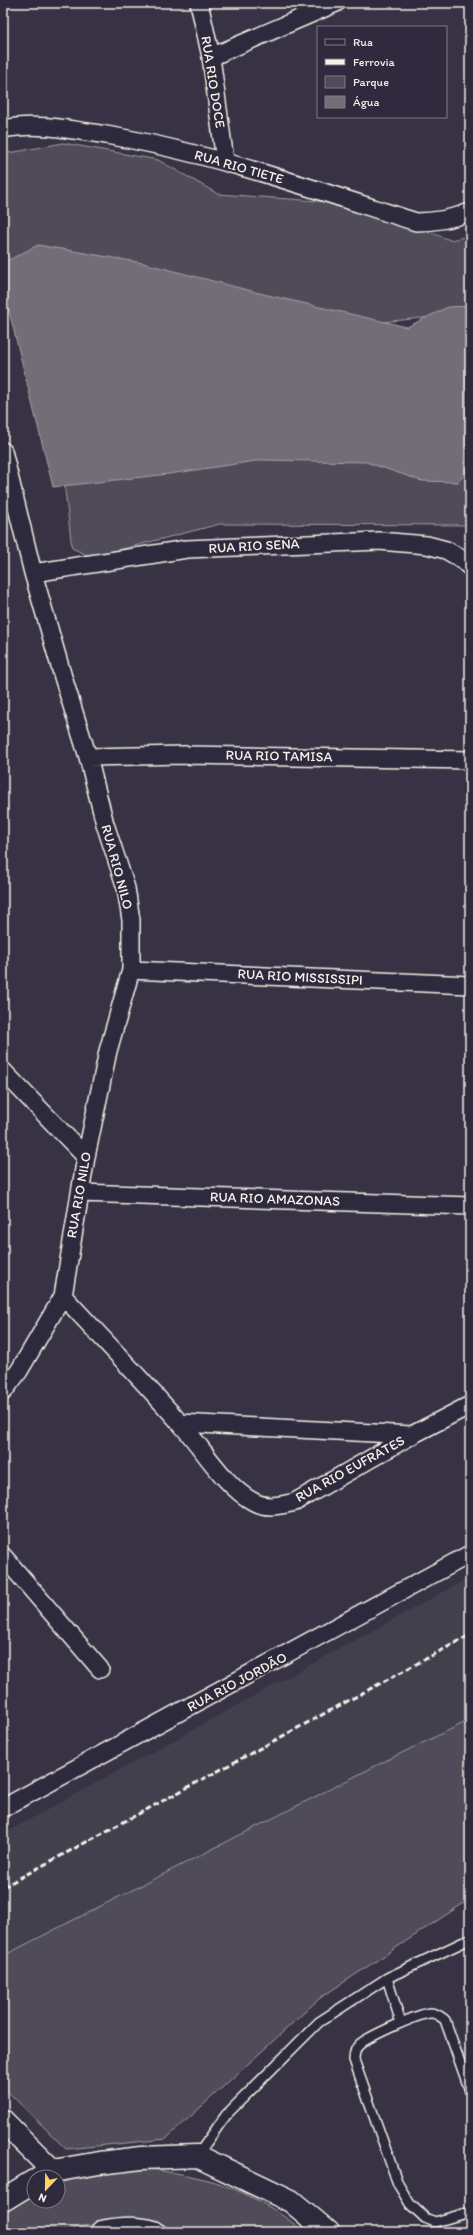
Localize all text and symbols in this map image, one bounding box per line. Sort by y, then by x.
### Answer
legend [317,26,447,118]
street label: RUA RIO DOCE [197,35,229,130]
text: Rua [353,35,373,49]
text: Ferrovia [353,55,395,69]
text: Parque [353,75,389,89]
text: Água [353,95,379,109]
street label: RUA RIO TIETE [192,146,286,188]
street label: RUA RIO SENA [208,535,300,557]
street label: RUA RIO TAMISA [225,747,333,765]
street label: RUA RIO NILO [97,823,137,911]
street label: RUA RIO MISSISSIPI [237,965,363,989]
street label: RUA RIO NILO [63,1151,95,1239]
street label: RUA RIO AMAZONAS [210,1188,340,1210]
street label: RUA RIO EUFRATES [292,1432,408,1506]
street label: RUA RIO JORDÃO [184,1649,290,1715]
north arrow [26,2169,66,2209]
text: N [37,2190,48,2205]

